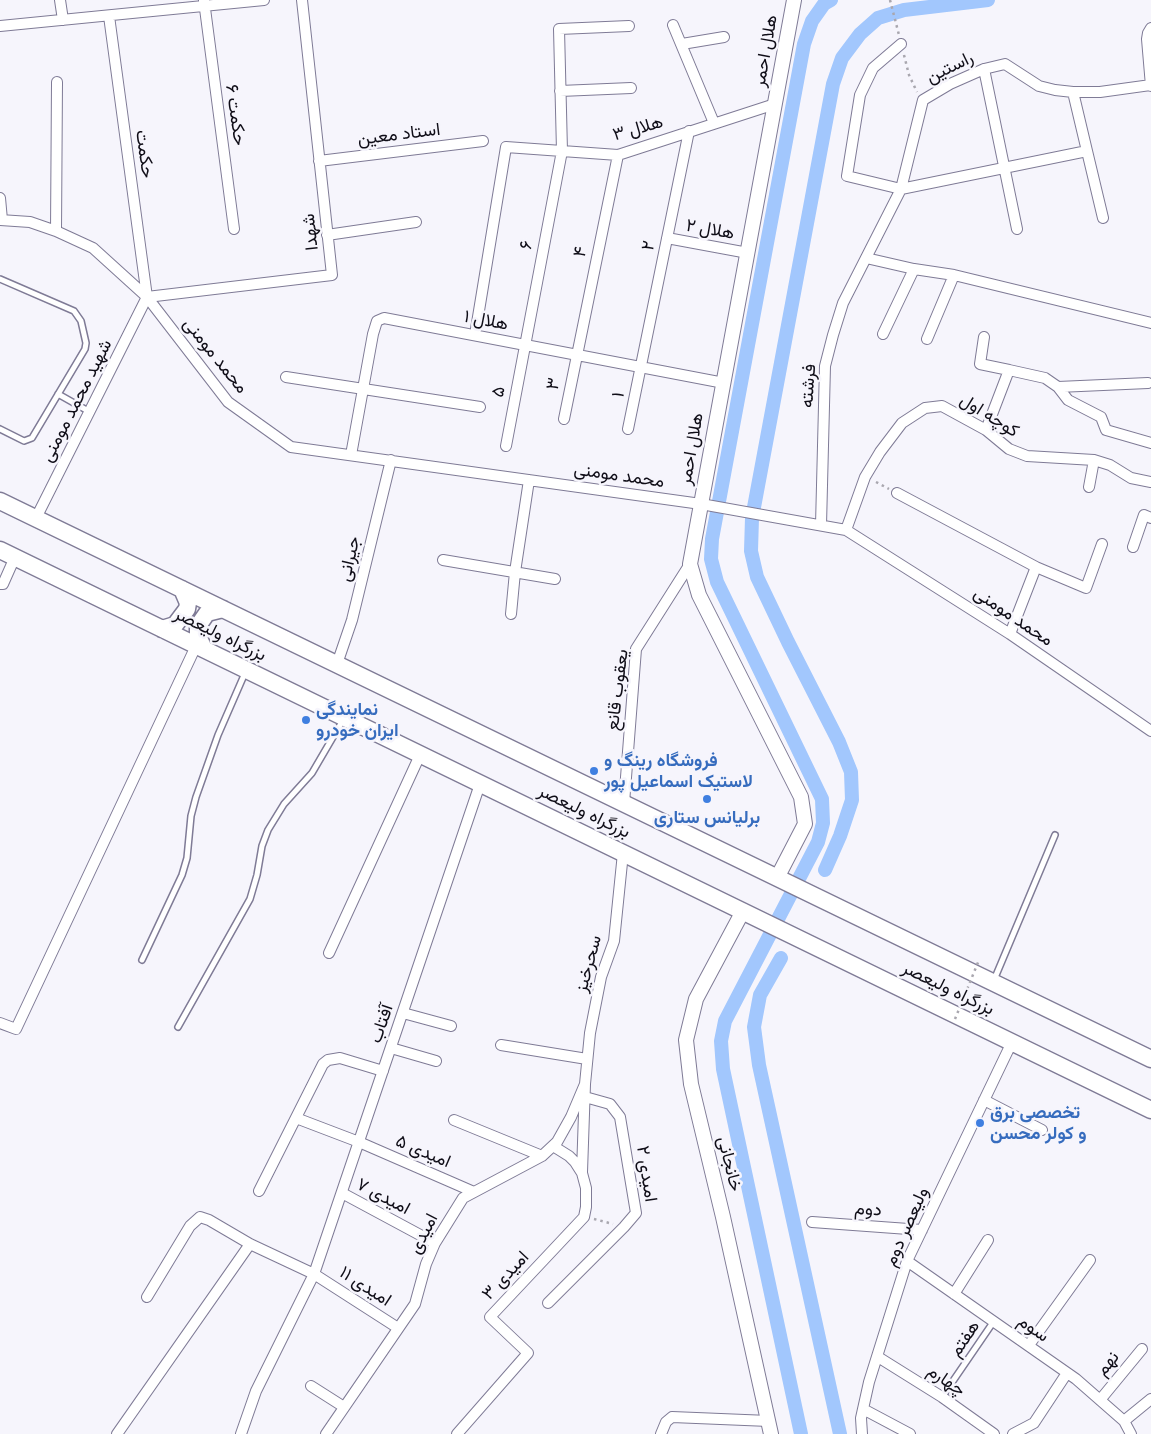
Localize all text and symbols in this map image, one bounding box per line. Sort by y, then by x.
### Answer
street label: هلال احمر [749,13,783,89]
street label: راستین [923,47,977,89]
street label: حکمت ۶ [220,83,250,147]
street label: هلال ۳ [610,112,666,146]
street label: استاد معین [356,119,442,151]
street label: حکمت [130,129,158,179]
street label: شهدا [298,213,324,251]
street label: هلال ۲ [684,215,736,245]
street label: ۶ [516,239,538,251]
street label: ۲ [637,239,661,253]
street label: ۴ [569,245,593,259]
street label: هلال ۱ [462,306,510,336]
street label: محمد مومنی [178,314,252,398]
street label: شهید محمد مومنی [37,336,117,466]
street label: فرشته [797,363,821,409]
street label: ۳ [542,376,566,392]
street label: ۵ [487,385,511,399]
street label: کوچه اول [955,389,1023,443]
street label: ۱ [608,390,630,400]
street label: هلال احمر [675,411,709,487]
street label: محمد مومنی [572,459,666,493]
street label: جیرانی [334,534,366,584]
street label: محمد مومنی [969,583,1057,651]
street label: بزرگراه ولیعصر [170,603,270,667]
street label: یعقوب قانع [602,648,634,732]
place label: نمایندگی ایران خودرو [316,699,399,742]
marker: نمایندگی ایران خودرو [300,714,312,726]
place label: فروشگاه رینگ و لاستیک اسماعیل پور [604,750,753,792]
marker: فروشگاه رینگ و لاستیک اسماعیل پور [588,765,600,777]
street label: بزرگراه ولیعصر [534,780,634,844]
marker: برلیانس ستاری [701,793,713,805]
place label: برلیانس ستاری [654,807,760,829]
street label: سحرخیز [571,933,607,995]
street label: بزرگراه ولیعصر [898,957,998,1021]
street label: آفتاب [365,1002,399,1046]
place label: تخصصی برق و کولر محسن [990,1102,1087,1144]
marker: تخصصی برق و کولر محسن [974,1117,986,1129]
street label: امیدی ۵ [392,1131,454,1173]
street label: خانجانی [712,1134,746,1194]
street label: امیدی ۲ [631,1144,661,1204]
street label: امیدی ۷ [352,1174,414,1220]
street label: ولیعصر دوم [880,1184,934,1270]
street label: دوم [854,1198,882,1222]
street label: امیدی [405,1210,443,1258]
street label: امیدی ۳ [478,1247,534,1305]
street label: امیدی ۱۱ [335,1262,395,1312]
street label: سوم [1013,1311,1053,1347]
street label: هفتم [945,1317,985,1361]
street label: نهم [1092,1347,1124,1381]
street label: چهارم [923,1361,969,1401]

